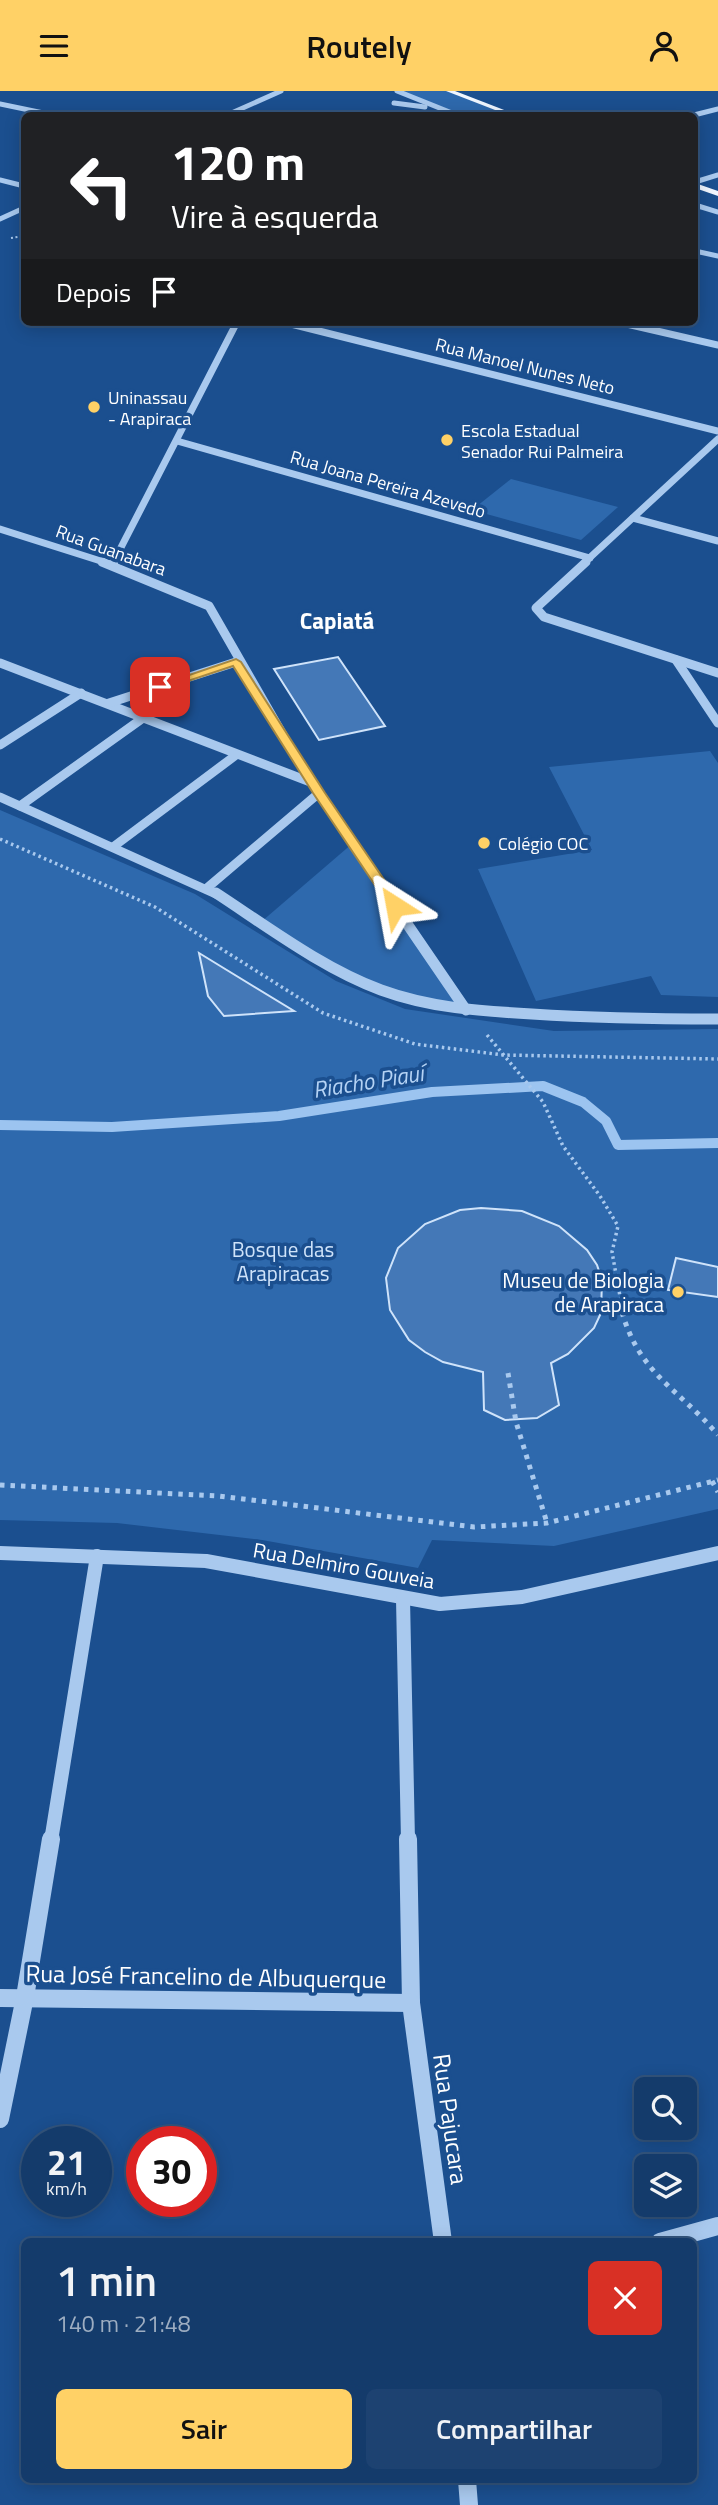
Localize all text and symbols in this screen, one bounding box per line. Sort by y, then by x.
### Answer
text: Routely [306,22,412,70]
icon: menu [35,27,73,65]
icon: person [645,27,683,65]
text: 120 m [171,124,305,199]
icon: left [56,140,147,231]
text: Vire à esquerda [171,192,378,240]
text: Depois [56,273,131,312]
icon: arrive [145,273,183,311]
street label: Rua Manoel Nunes Neto [433,331,617,401]
place label: Uninassau - Arapiraca [108,384,191,432]
marker: Uninassau - Arapiraca [86,399,102,415]
place label: Escola Estadual Senador Rui Palmeira [461,417,623,465]
marker: Escola Estadual Senador Rui Palmeira [439,432,455,448]
street label: Rua Joana Pereira Azevedo [287,443,489,525]
street label: Rua Guanabara [52,518,170,582]
district label: Capiatá [300,603,374,638]
pin [130,657,190,717]
icon: arrive [141,668,179,706]
place label: Colégio COC [498,830,588,857]
marker: Colégio COC [476,835,492,851]
position arrow [358,869,432,943]
water label: Riacho Piauí [310,1054,431,1107]
park label: Bosque das Arapiracas [232,1233,334,1289]
place label: Museu de Biologia de Arapiraca [502,1264,664,1320]
marker: Museu de Biologia de Arapiraca [670,1284,686,1300]
street label: Rua Delmiro Gouveia [251,1533,438,1597]
street label: Rua José Francelino de Albuquerque [25,1955,387,1997]
street label: Rua Pajucara [424,2051,478,2187]
map controls [634,2077,697,2217]
button: search [634,2077,697,2140]
speed limit sign: 30 [126,2126,217,2217]
text: 21 [47,2135,86,2189]
button: layers [634,2154,697,2217]
text: km/h [46,2175,87,2202]
text: 1 min [56,2248,157,2312]
button: close [588,2261,662,2335]
text: 140 m · 21:48 [56,2306,191,2341]
button: Sair [56,2389,352,2469]
button: Compartilhar [366,2389,662,2469]

